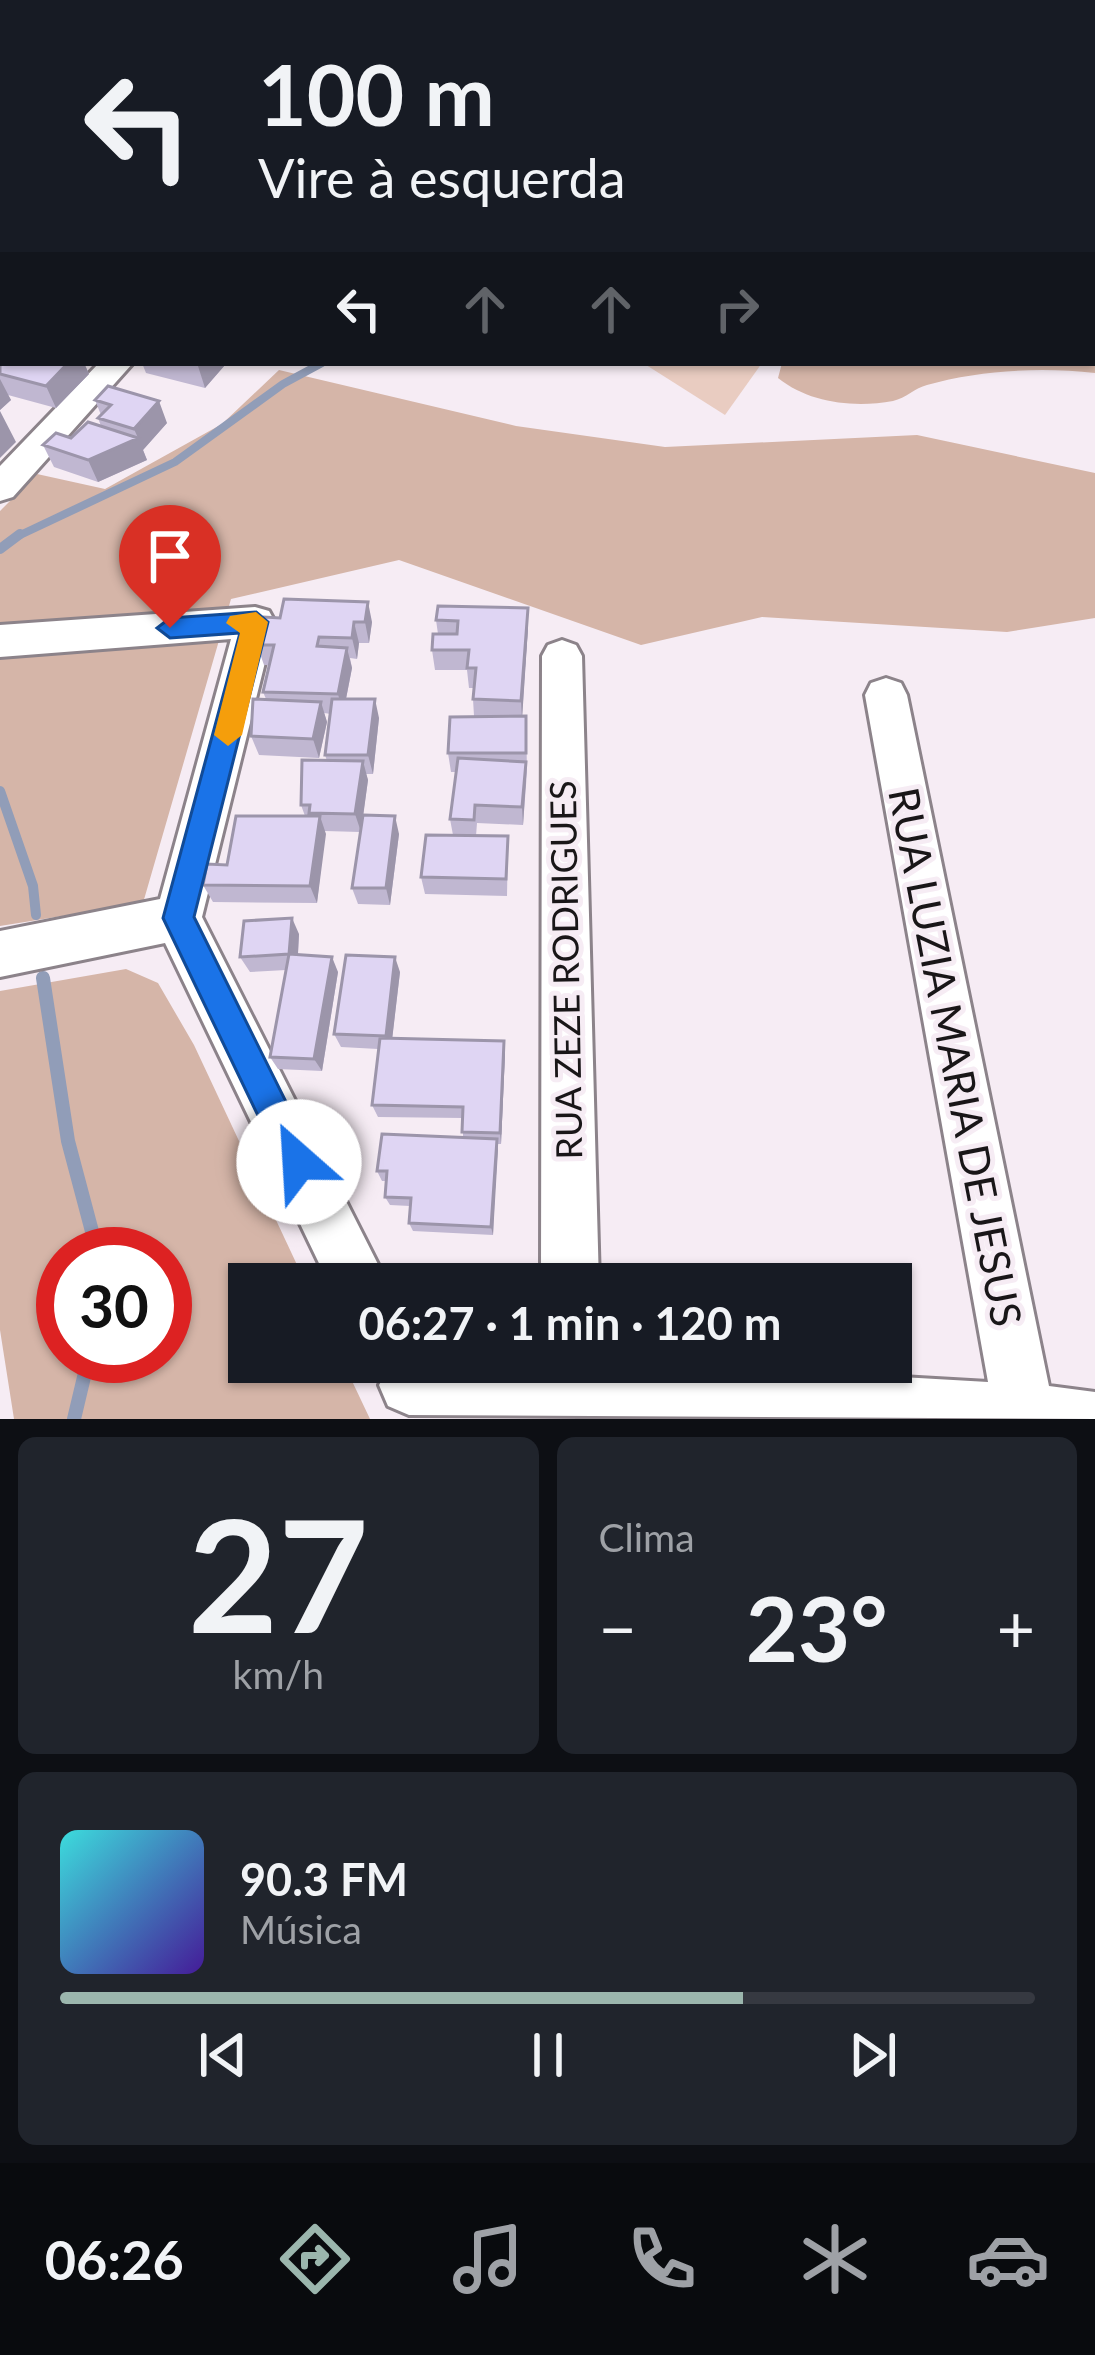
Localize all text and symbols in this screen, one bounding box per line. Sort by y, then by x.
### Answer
text: 100 m [258,43,495,144]
icon: left [60,48,216,204]
text: Vire à esquerda [258,145,626,210]
icon: left [326,276,392,342]
icon: ahead [452,276,518,342]
icon: ahead [578,276,644,342]
icon: right [704,276,770,342]
pin [119,505,221,628]
icon: arrive [137,523,203,589]
street label: RUA ZEZE RODRIGUES [540,780,590,1160]
street label: RUA LUZIA MARIA DE JESUS [879,783,1033,1330]
position arrow [236,1099,362,1225]
speed limit sign: 30 [36,1227,192,1383]
text: 06:27 · 1 min · 120 m [359,1296,781,1350]
text: 27 [188,1479,369,1666]
text: Clima [599,1514,695,1560]
text: 23° [746,1573,888,1681]
text: − [599,1588,637,1667]
text: + [997,1588,1035,1667]
text: km/h [233,1651,324,1697]
text: 90.3 FM [240,1852,408,1906]
text: Música [240,1906,362,1952]
icon: previous [190,2022,256,2088]
icon: pause [515,2022,581,2088]
icon: next [840,2022,906,2088]
icon: directions [273,2217,357,2301]
icon: music [446,2217,530,2301]
icon: phone [620,2217,704,2301]
icon: climate [793,2217,877,2301]
icon: car [966,2217,1050,2301]
text: 06:26 [45,2227,184,2292]

